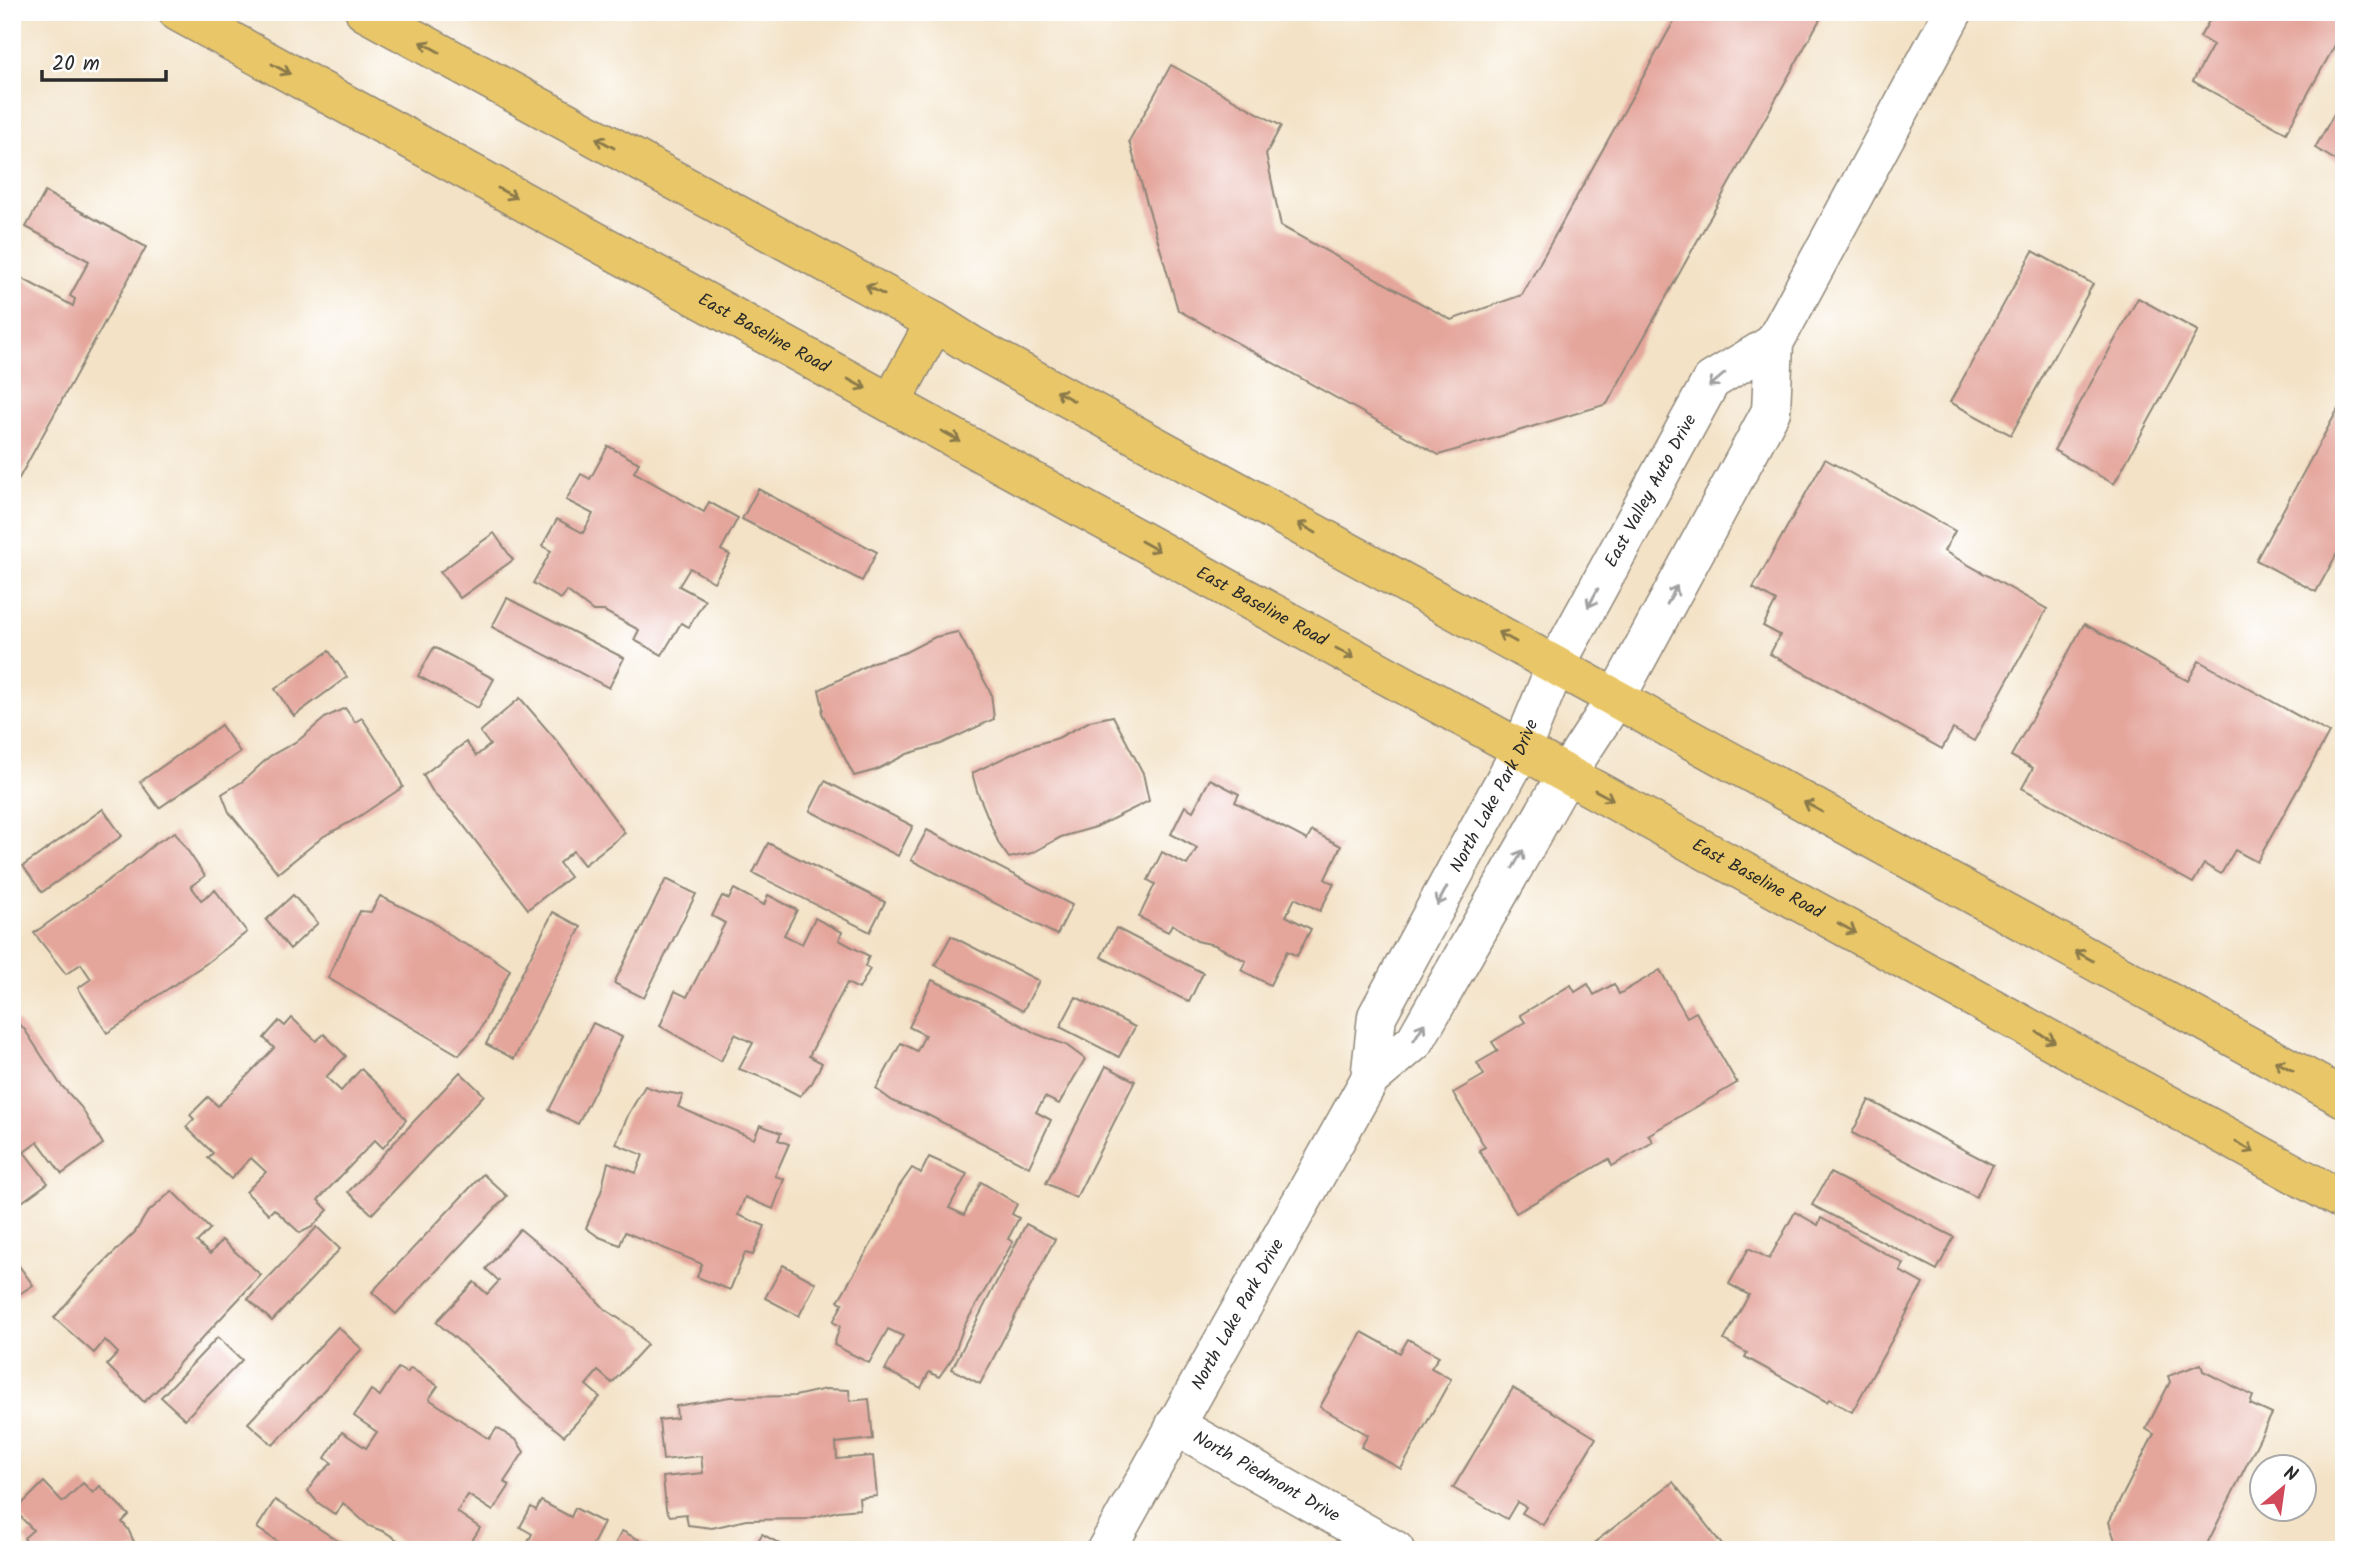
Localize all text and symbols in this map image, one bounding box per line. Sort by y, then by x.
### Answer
scale bar [42,38,166,82]
one-way arrow [420,40,441,54]
text: 20 m [52,48,100,81]
one-way arrow [270,62,290,76]
one-way arrow [595,136,616,149]
one-way arrow [496,187,517,200]
one-way arrow [865,283,886,296]
street label: East Baseline Road [692,286,836,382]
one-way arrow [1708,372,1726,387]
one-way arrow [846,378,867,391]
one-way arrow [1056,389,1076,403]
street label: East Valley Auto Drive [1597,409,1705,573]
one-way arrow [940,429,960,443]
one-way arrow [1297,521,1318,534]
one-way arrow [1139,539,1160,553]
street label: East Baseline Road [1190,559,1333,655]
one-way arrow [1666,585,1679,606]
one-way arrow [1586,587,1599,608]
one-way arrow [1497,630,1517,644]
one-way arrow [1334,647,1355,660]
street label: North Lake Park Drive [1443,715,1547,878]
one-way arrow [1593,789,1614,802]
one-way arrow [1804,800,1824,814]
street label: East Baseline Road [1687,831,1830,928]
one-way arrow [1512,849,1525,870]
one-way arrow [1435,885,1448,906]
one-way arrow [1836,921,1856,935]
one-way arrow [2074,949,2095,962]
one-way arrow [1413,1023,1427,1043]
one-way arrow [2035,1031,2056,1044]
one-way arrow [2274,1059,2294,1073]
one-way arrow [2235,1140,2255,1154]
street label: North Lake Park Drive [1184,1233,1292,1396]
street label: North Piedmont Drive [1187,1423,1345,1530]
north arrow [2248,1454,2318,1524]
text: N [2278,1459,2303,1491]

